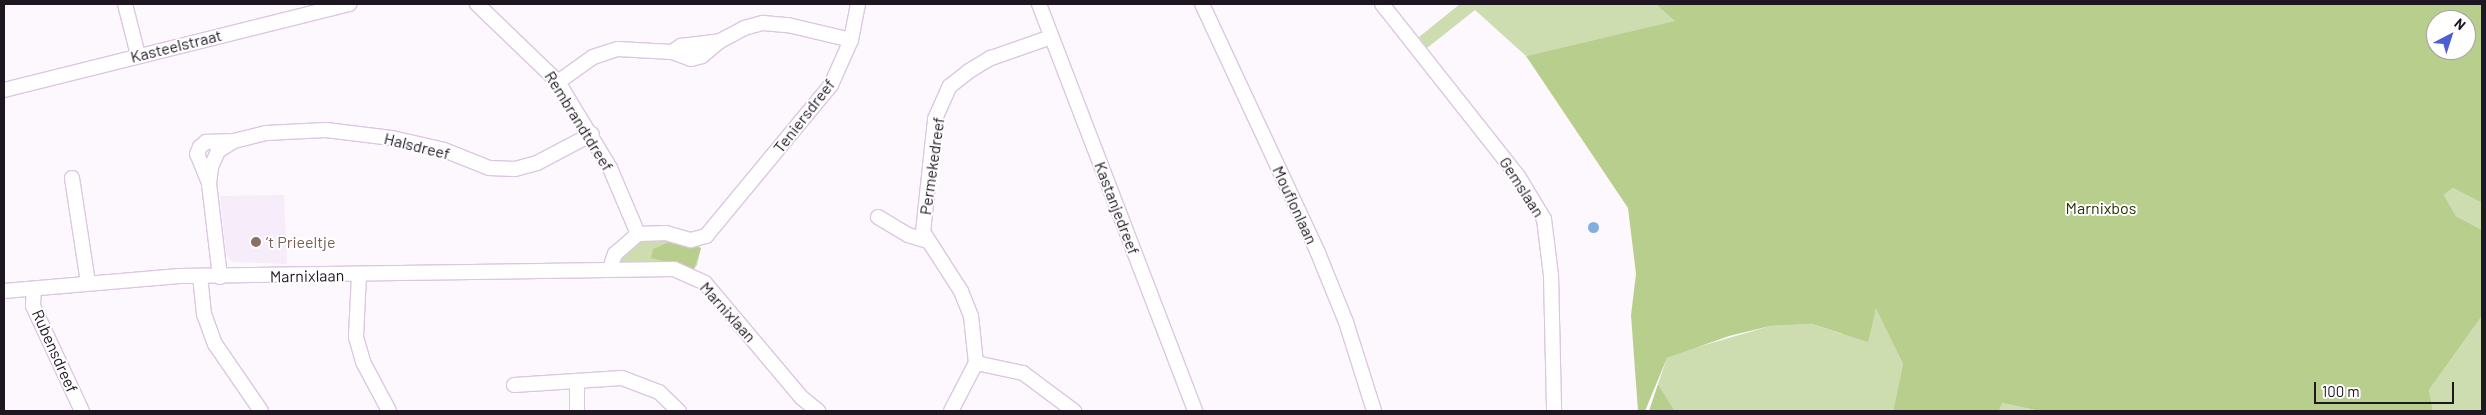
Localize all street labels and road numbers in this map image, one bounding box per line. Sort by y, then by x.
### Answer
street label: Kasteelstraat [128,25,224,67]
street label: Rembrandtdreef [541,68,617,174]
street label: Teniersdreef [769,75,839,157]
street label: Permekedreef [916,116,948,216]
street label: Halsdreef [382,129,452,163]
street label: Gemslaan [1495,153,1549,221]
street label: Kastanjedreef [1091,159,1143,257]
street label: Mouflonlaan [1269,163,1321,247]
street label: Marnixlaan [270,266,344,286]
street label: Marnixlaan [696,278,760,346]
street label: Rubensdreef [28,306,82,396]

